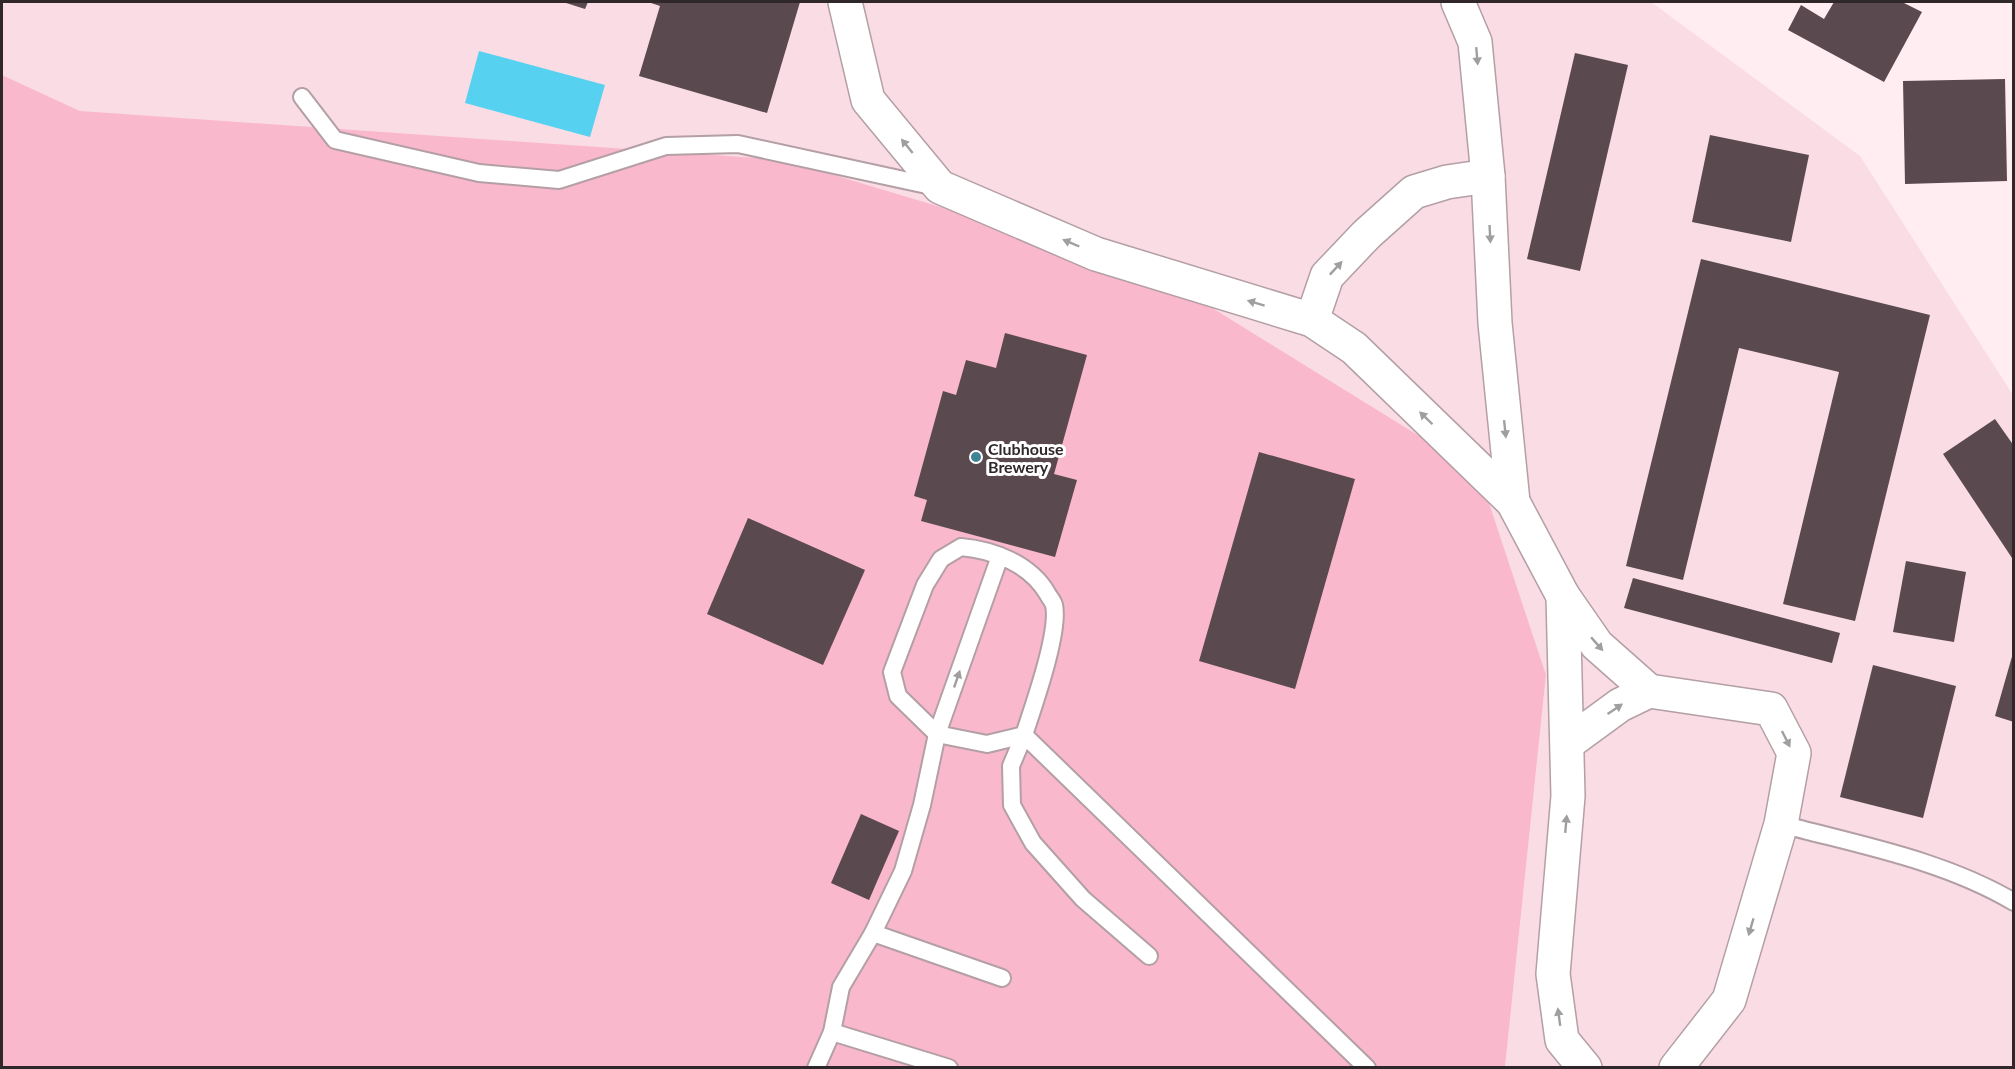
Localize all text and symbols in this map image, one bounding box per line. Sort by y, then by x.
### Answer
one-way arrow [1472,47,1482,66]
one-way arrow [901,139,913,154]
one-way arrow [1486,225,1495,244]
one-way arrow [1062,238,1080,247]
one-way arrow [1328,261,1342,275]
one-way arrow [1247,298,1265,307]
one-way arrow [1419,411,1433,425]
one-way arrow [1500,419,1510,438]
place label: Clubhouse Brewery [988,439,1064,476]
marker: Clubhouse Brewery [969,450,983,464]
one-way arrow [1590,636,1604,651]
one-way arrow [952,670,962,688]
one-way arrow [1607,704,1623,715]
one-way arrow [1781,730,1791,747]
one-way arrow [1561,814,1571,833]
one-way arrow [1746,918,1755,936]
one-way arrow [1555,1008,1564,1027]

